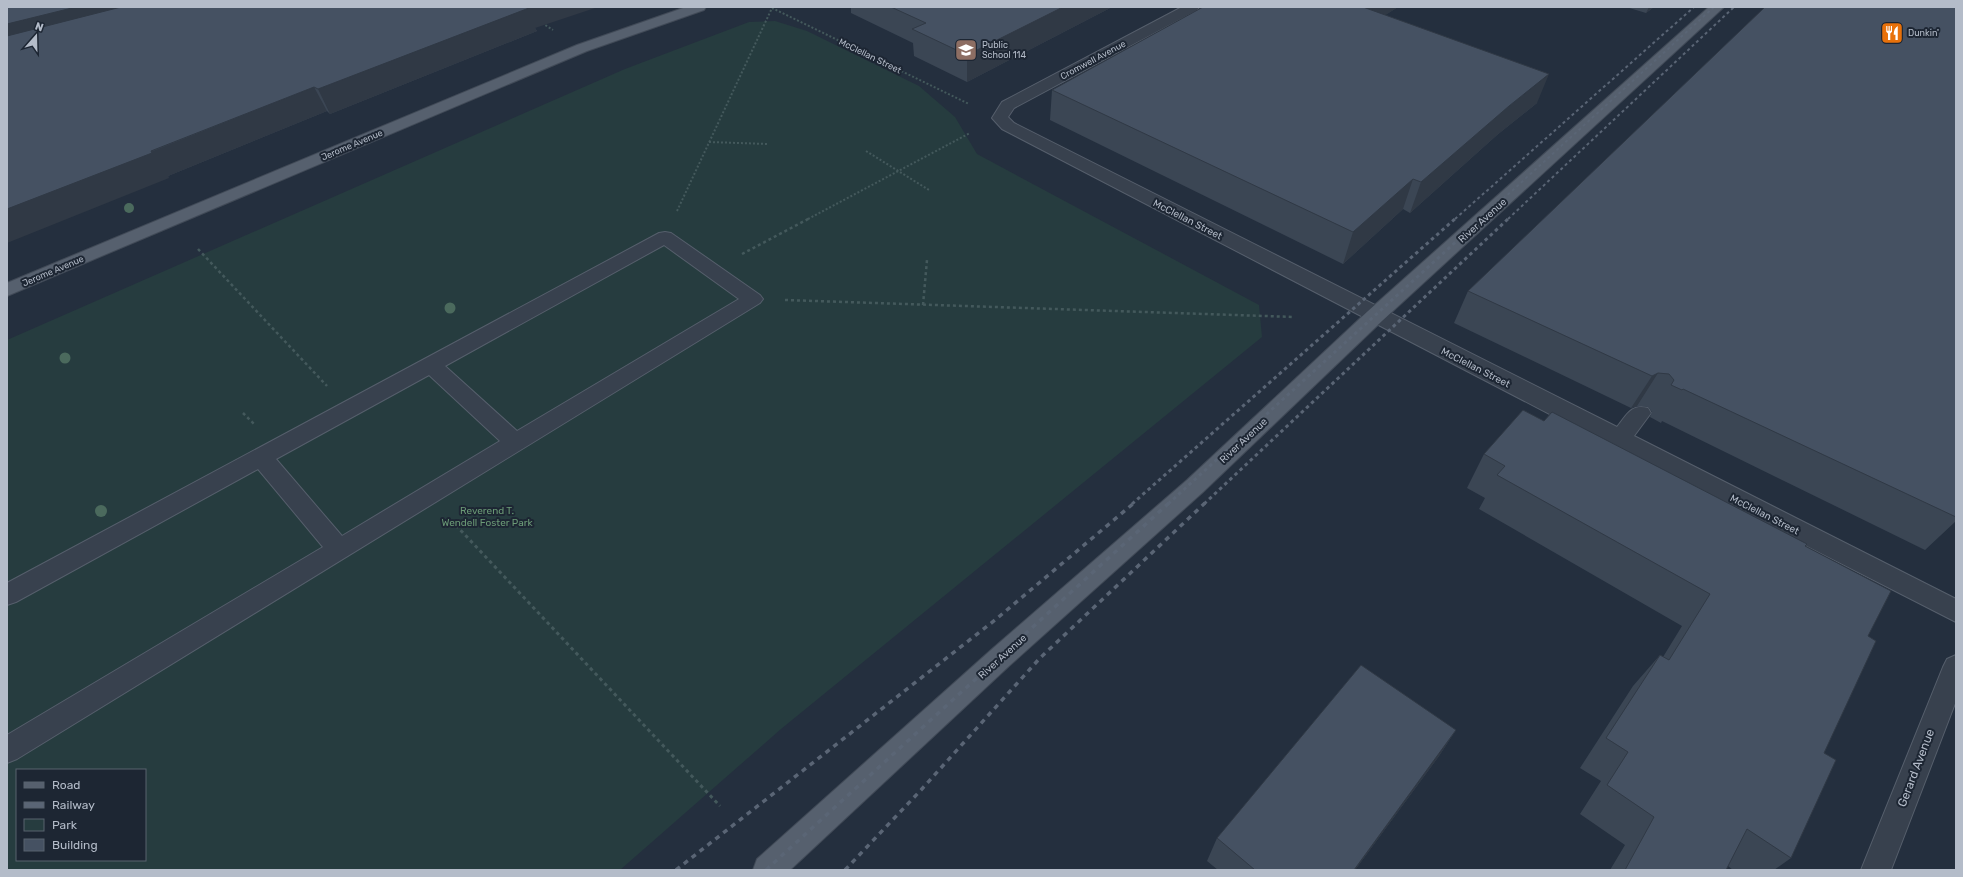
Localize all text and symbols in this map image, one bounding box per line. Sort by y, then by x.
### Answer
north arrow [16,16,56,56]
text: N [33,20,45,35]
restaurant icon: Dunkin' [1879,20,1905,46]
place label: Dunkin' [1908,28,1939,38]
street label: McClellan Street [837,37,903,76]
school or university icon: Public School 114 [953,37,979,63]
street label: Cromwell Avenue [1059,39,1127,81]
place label: Public School 114 [982,40,1026,60]
street label: Jerome Avenue [320,128,384,162]
street label: River Avenue [1456,196,1510,246]
street label: McClellan Street [1151,197,1224,243]
street label: Jerome Avenue [21,254,85,288]
street label: McClellan Street [1439,345,1512,391]
street label: River Avenue [1217,415,1270,466]
street label: McClellan Street [1728,492,1801,538]
park label: Reverend T. Wendell Foster Park [441,505,533,529]
street label: River Avenue [976,632,1030,682]
street label: Gerard Avenue [1895,727,1937,809]
legend [16,769,146,861]
text: Road [52,778,80,792]
text: Railway [52,798,95,812]
text: Park [52,818,78,832]
text: Building [52,838,98,852]

